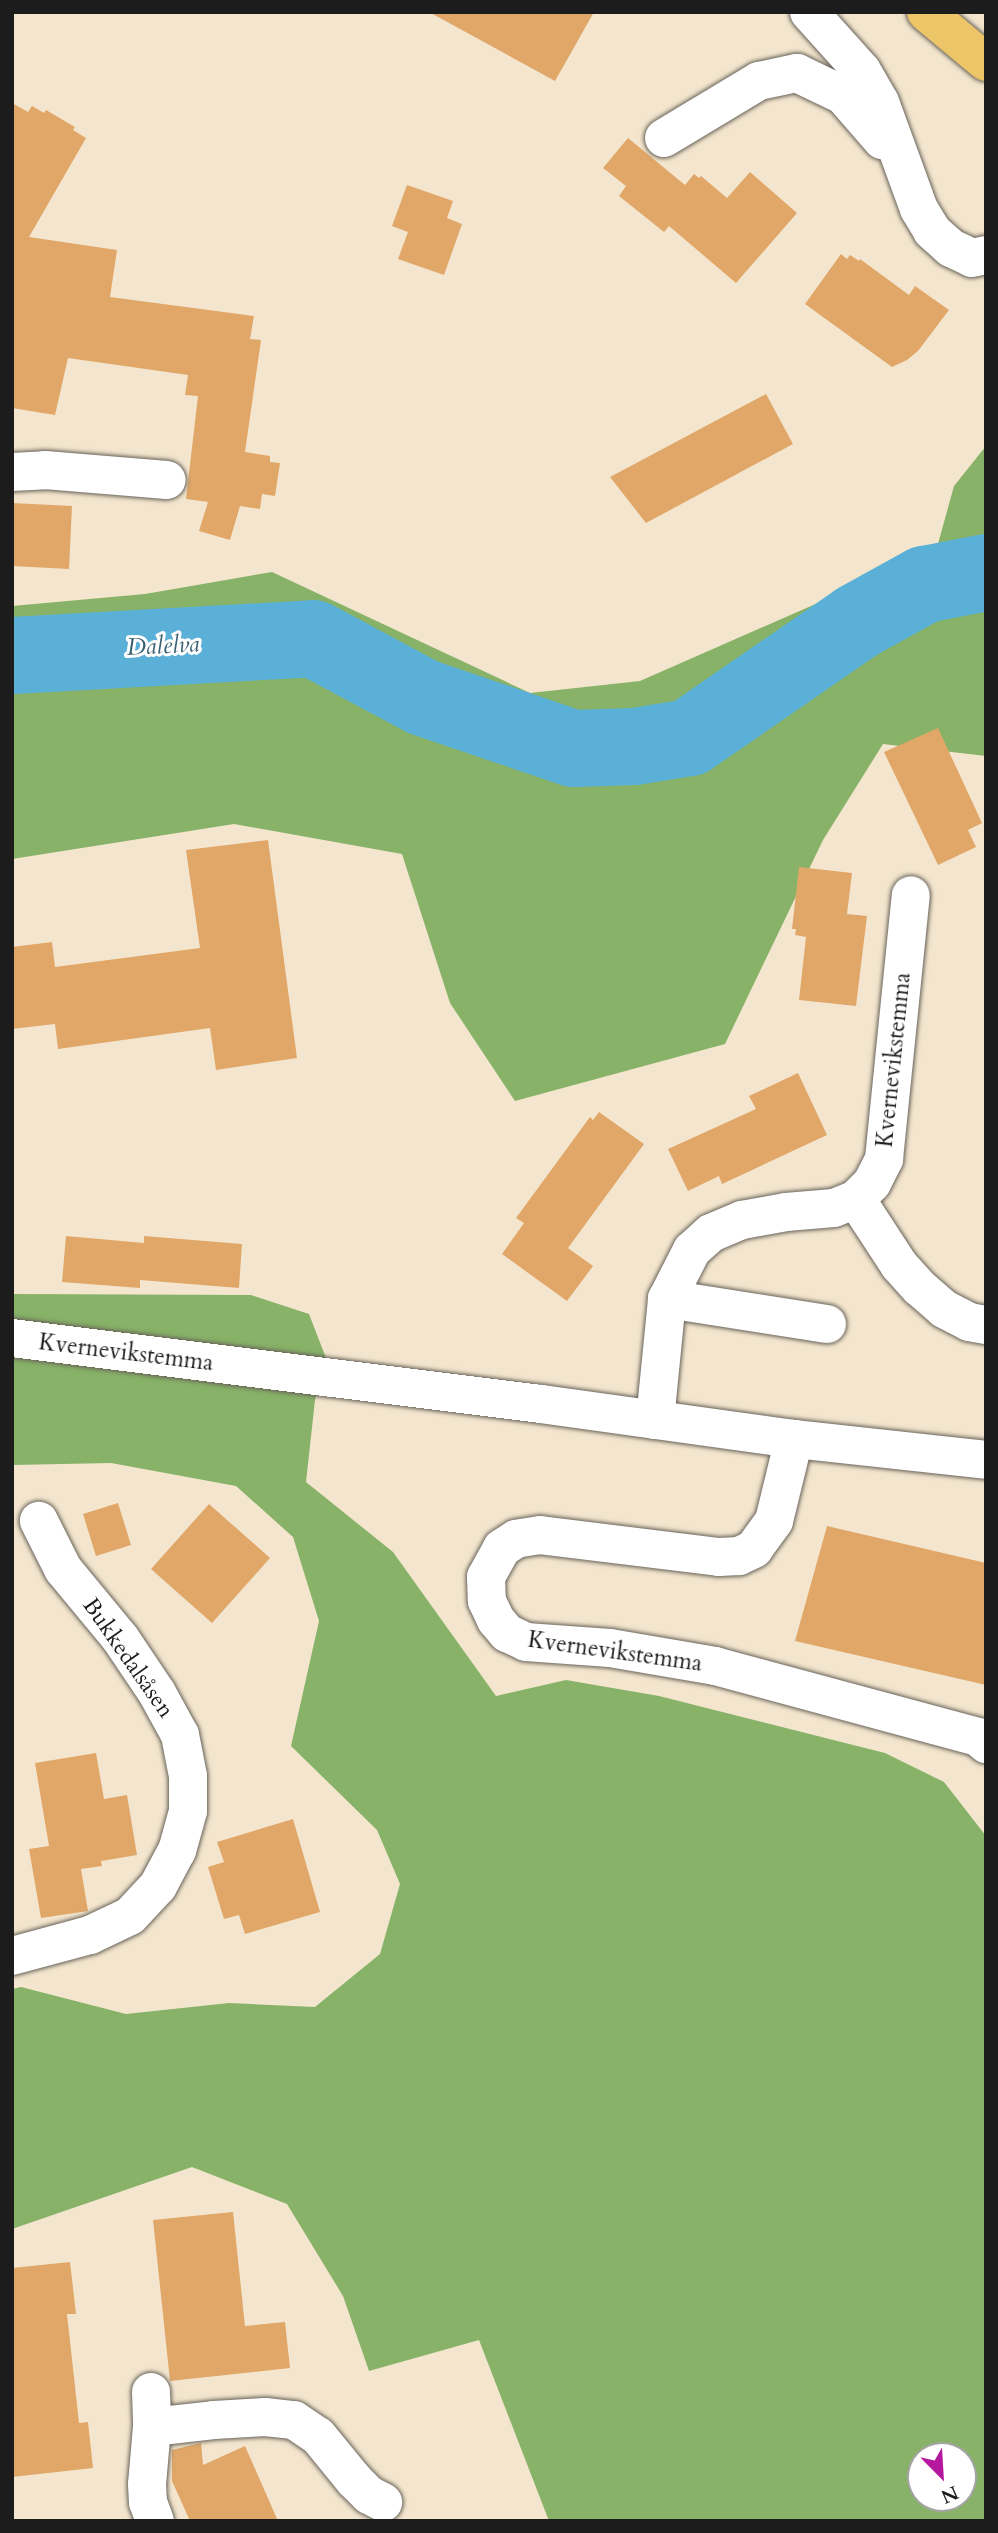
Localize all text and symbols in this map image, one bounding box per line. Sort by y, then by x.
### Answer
water label: Dalelva [126,630,200,662]
street label: Kvernevikstemma [871,971,917,1149]
street label: Kvernevikstemma [37,1329,215,1377]
street label: Bukkedalsåsen [76,1593,180,1723]
street label: Kvernevikstemma [526,1626,704,1678]
north arrow [907,2442,977,2512]
text: N [937,2479,963,2510]

